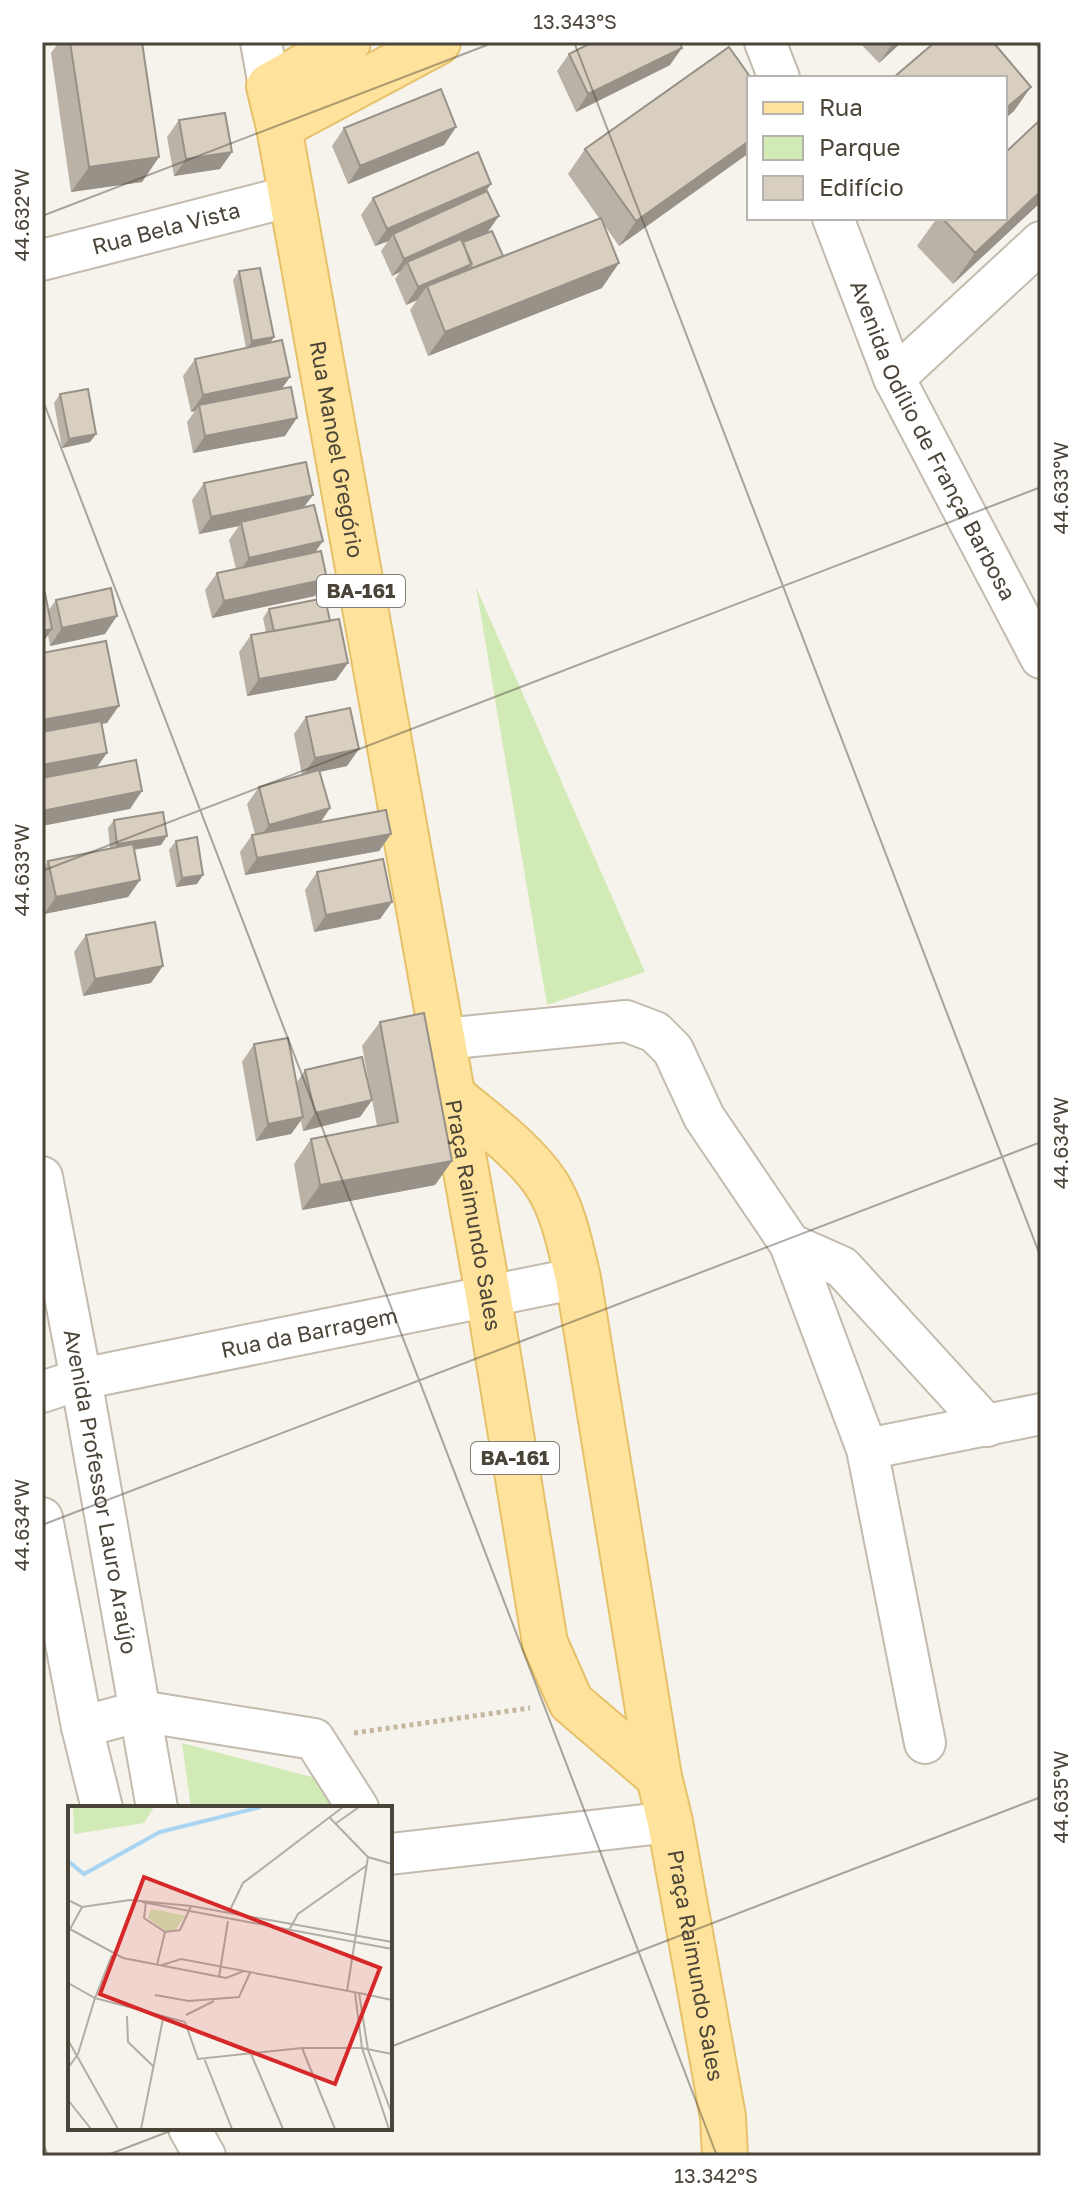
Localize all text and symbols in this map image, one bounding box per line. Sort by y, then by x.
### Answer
text: 13.343°S [533,9,617,33]
legend [747,76,1007,220]
text: Rua [819,92,863,121]
text: Parque [819,132,900,161]
text: 44.632°W [9,169,33,261]
text: Edifício [819,172,904,201]
street label: Rua Bela Vista [89,196,243,260]
street label: Avenida Odílio de França Barbosa [845,276,1022,605]
street label: Rua Manoel Gregório [304,338,370,560]
text: 44.633°W [1048,442,1072,534]
road number: BA-161 [317,575,405,607]
text: 44.633°W [9,824,33,916]
street label: Praça Raimundo Sales [440,1097,508,1333]
text: 44.634°W [1048,1097,1072,1189]
street label: Rua da Barragem [218,1301,400,1363]
street label: Avenida Professor Lauro Araújo [59,1327,143,1656]
road number: BA-161 [471,1442,559,1474]
text: 44.634°W [9,1479,33,1571]
text: 44.635°W [1048,1751,1072,1843]
inset map [68,1806,392,2130]
street label: Praça Raimundo Sales [662,1847,730,2083]
text: 13.342°S [674,2163,758,2187]

